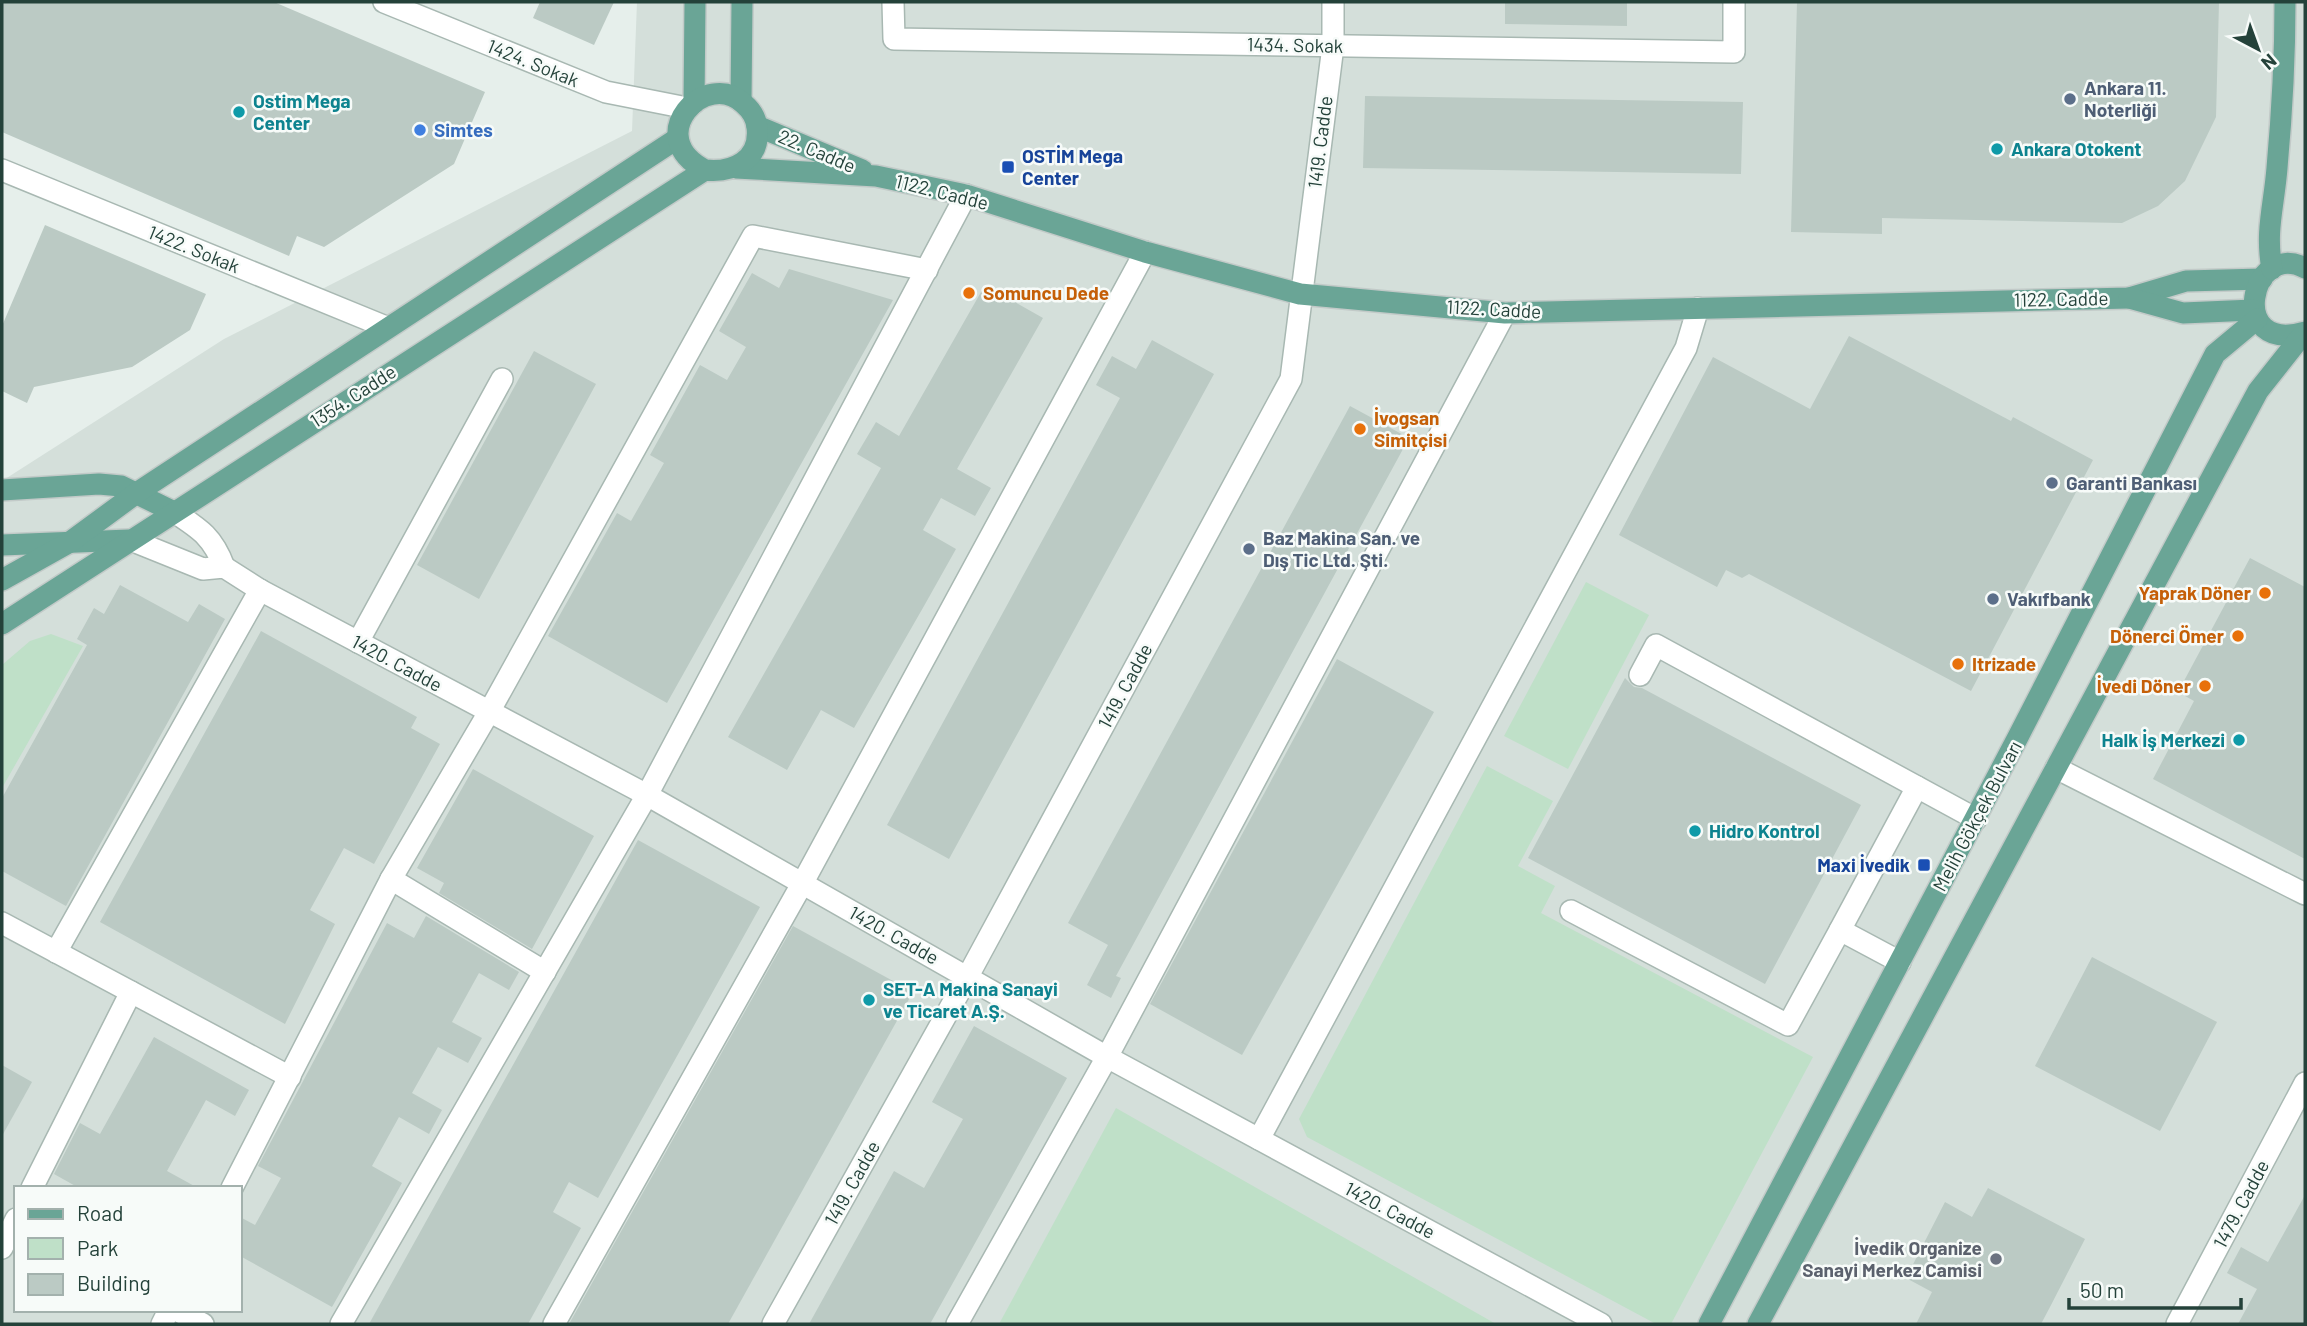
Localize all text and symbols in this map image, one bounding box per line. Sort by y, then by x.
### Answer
north arrow [2223,14,2293,84]
street label: 1434. Sokak [1247,32,1343,57]
street label: 1424. Sokak [484,34,582,91]
text: N [2257,49,2282,75]
place label: Ankara 11. Noterliği [2084,76,2167,121]
place label: Ostim Mega Center [253,89,351,134]
marker: Ankara 11. Noterliği [2062,91,2078,107]
street label: 1419. Cadde [1302,94,1337,189]
marker: Ostim Mega Center [231,104,247,120]
place label: Simtes [434,118,493,141]
marker: Simtes [412,122,428,138]
street label: 22. Cadde [775,124,859,177]
place label: Ankara Otokent [2011,137,2142,160]
marker: Ankara Otokent [1989,141,2005,157]
place label: OSTİM Mega Center [1022,144,1123,189]
marker: OSTİM Mega Center [1000,159,1016,175]
street label: 1122. Cadde [893,169,991,214]
street label: 1422. Sokak [145,220,243,277]
place label: Somuncu Dede [983,281,1109,304]
marker: Somuncu Dede [961,285,977,301]
street label: 1122. Cadde [2013,286,2109,311]
street label: 1122. Cadde [1446,295,1542,322]
street label: 1354. Cadde [305,359,400,432]
place label: İvogsan Simitçisi [1374,406,1447,451]
marker: İvogsan Simitçisi [1352,421,1368,437]
place label: Garanti Bankası [2066,471,2197,494]
marker: Garanti Bankası [2044,475,2060,491]
place label: Baz Makina San. ve Dış Tic Ltd. Şti. [1263,526,1420,571]
marker: Baz Makina San. ve Dış Tic Ltd. Şti. [1241,541,1257,557]
place label: Yaprak Döner [2138,581,2252,604]
marker: Yaprak Döner [2257,585,2273,601]
place label: Vakıfbank [2007,587,2091,610]
marker: Vakıfbank [1985,591,2001,607]
place label: Dönerci Ömer [2110,624,2225,647]
marker: Dönerci Ömer [2230,628,2246,644]
street label: 1420. Cadde [348,629,446,696]
street label: 1419. Cadde [1093,639,1157,732]
place label: Itrizade [1972,652,2036,675]
marker: Itrizade [1950,656,1966,672]
place label: İvedi Döner [2097,674,2192,697]
marker: İvedi Döner [2197,678,2213,694]
place label: Halk İş Merkezi [2102,728,2225,751]
marker: Halk İş Merkezi [2231,732,2247,748]
street label: Melih Gökçek Bulvarı [1927,737,2026,895]
place label: Hidro Kontrol [1709,819,1820,842]
marker: Hidro Kontrol [1687,823,1703,839]
place label: Maxi İvedik [1817,853,1910,876]
marker: Maxi İvedik [1916,857,1932,873]
street label: 1420. Cadde [845,900,943,969]
place label: SET-A Makina Sanayi ve Ticaret A.Ş. [883,977,1058,1022]
marker: SET-A Makina Sanayi ve Ticaret A.Ş. [861,992,877,1008]
street label: 1419. Cadde [819,1137,884,1229]
street label: 1479. Cadde [2208,1156,2273,1252]
street label: 1420. Cadde [1341,1176,1439,1243]
legend [14,1186,242,1312]
text: Road [77,1200,123,1225]
text: Park [77,1235,118,1260]
place label: İvedik Organize Sanayi Merkez Camisi [1802,1236,1982,1281]
marker: İvedik Organize Sanayi Merkez Camisi [1988,1251,2004,1267]
scale bar [2069,1266,2240,1310]
text: Building [77,1270,151,1295]
text: 50 m [2080,1277,2124,1302]

